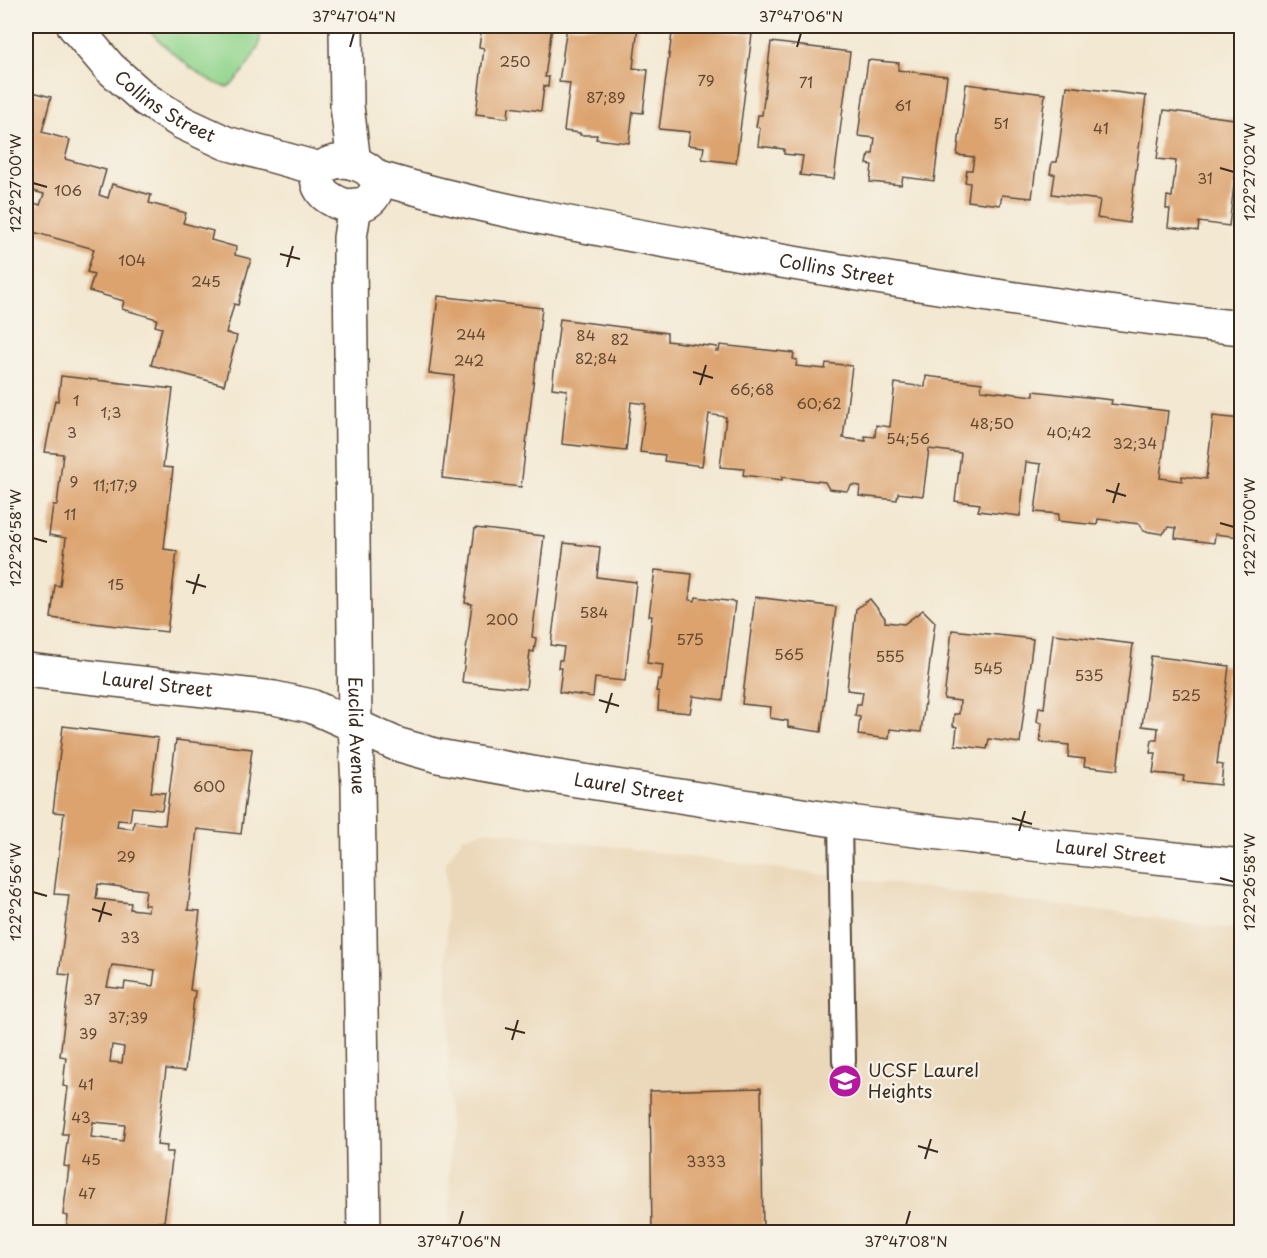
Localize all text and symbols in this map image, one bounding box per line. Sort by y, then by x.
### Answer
text: 37°47'04"N [312,4,396,27]
text: 37°47'06"N [759,4,843,27]
house number: 250 [500,49,530,72]
street label: Collins Street [109,63,220,148]
house number: 79 [697,68,715,91]
house number: 71 [799,70,813,93]
house number: 87;89 [586,85,626,108]
house number: 61 [895,93,911,116]
house number: 51 [993,111,1009,134]
house number: 41 [1093,116,1109,139]
text: 122°27'02"W [1237,122,1260,221]
text: 122°27'00"W [3,133,26,232]
house number: 31 [1197,166,1213,189]
house number: 106 [54,178,82,201]
street label: Collins Street [777,246,896,292]
house number: 104 [118,248,146,271]
house number: 245 [191,269,221,292]
house number: 244 [456,322,486,345]
house number: 84 [576,323,596,346]
house number: 82 [611,327,629,350]
house number: 82;84 [575,346,617,369]
house number: 242 [454,348,484,371]
house number: 66;68 [730,377,774,400]
house number: 1 [73,388,79,411]
house number: 60;62 [796,391,842,414]
house number: 1;3 [101,400,121,423]
house number: 48;50 [970,411,1014,434]
house number: 3 [67,420,77,443]
house number: 40;42 [1046,420,1092,443]
house number: 54;56 [886,426,930,449]
house number: 32;34 [1113,431,1157,454]
house number: 9 [70,469,78,492]
house number: 11;17;9 [93,473,137,496]
text: 122°27'00"W [1237,477,1260,576]
text: 122°26'58"W [3,489,26,587]
house number: 11 [64,502,76,525]
house number: 15 [108,572,124,595]
house number: 584 [580,600,609,623]
house number: 200 [486,607,518,630]
house number: 575 [676,627,704,650]
house number: 565 [774,642,804,665]
house number: 555 [875,644,905,667]
house number: 545 [973,656,1003,679]
house number: 535 [1074,663,1104,686]
street label: Laurel Street [101,664,214,703]
street label: Euclid Avenue [342,677,373,795]
house number: 525 [1171,683,1201,706]
street label: Laurel Street [572,765,686,809]
house number: 600 [193,774,225,797]
street label: Laurel Street [1054,832,1168,870]
text: 122°26'58"W [1237,833,1260,931]
text: 122°26'56"W [3,842,26,941]
house number: 29 [116,844,136,867]
house number: 33 [120,925,140,948]
house number: 37 [83,987,101,1010]
house number: 37;39 [108,1005,148,1028]
house number: 39 [79,1021,97,1044]
place label: UCSF Laurel Heights [868,1056,979,1104]
school or university icon: UCSF Laurel Heights [827,1063,863,1099]
house number: 41 [78,1072,94,1095]
house number: 43 [71,1105,91,1128]
house number: 45 [81,1147,101,1170]
house number: 3333 [686,1149,726,1172]
house number: 47 [78,1181,96,1204]
text: 37°47'06"N [417,1229,501,1252]
text: 37°47'08"N [864,1229,948,1252]

